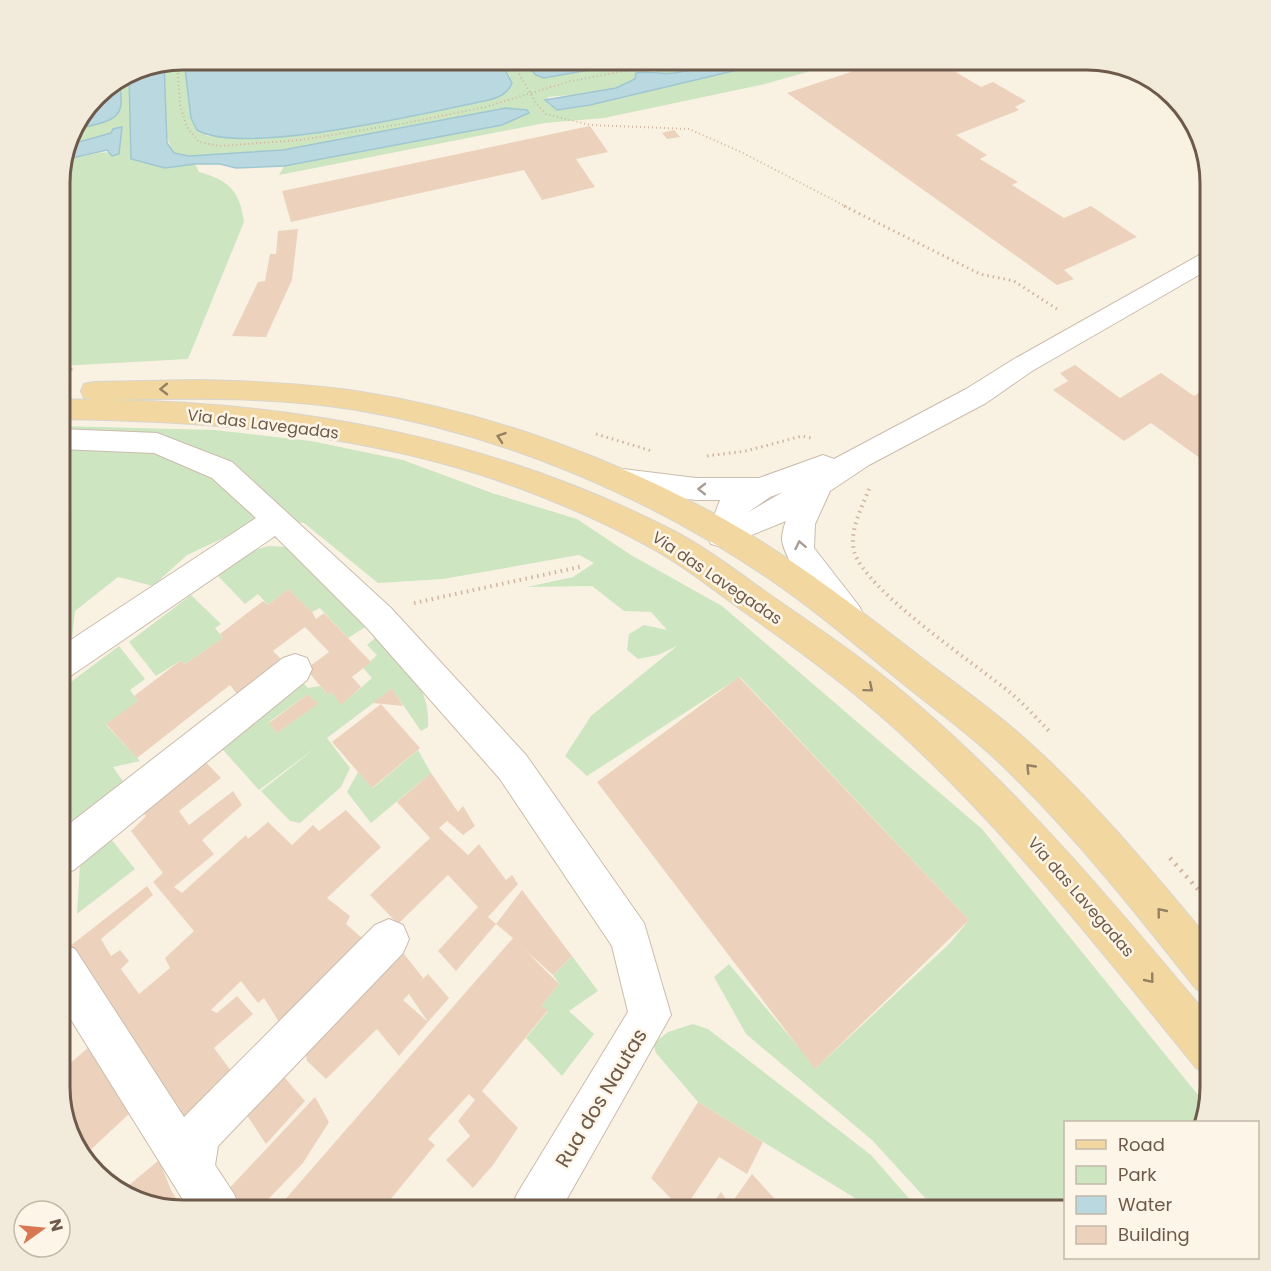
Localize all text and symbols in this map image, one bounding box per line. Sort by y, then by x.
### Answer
one-way arrow [160,383,169,395]
street label: Via das Lavegadas [186,403,340,445]
one-way arrow [496,431,507,444]
one-way arrow [697,483,706,495]
street label: Via das Lavegadas [647,526,787,630]
one-way arrow [794,541,807,551]
one-way arrow [863,681,874,692]
one-way arrow [1026,764,1037,775]
street label: Via das Lavegadas [1022,832,1140,962]
one-way arrow [1157,908,1168,919]
one-way arrow [1143,972,1154,983]
street label: Rua dos Nautas [548,1023,654,1173]
legend [1064,1121,1259,1259]
text: Road [1118,1132,1165,1157]
text: Park [1118,1162,1157,1187]
text: Water [1118,1192,1172,1217]
north arrow [12,1199,72,1259]
text: N [43,1216,69,1234]
text: Building [1118,1222,1190,1247]

